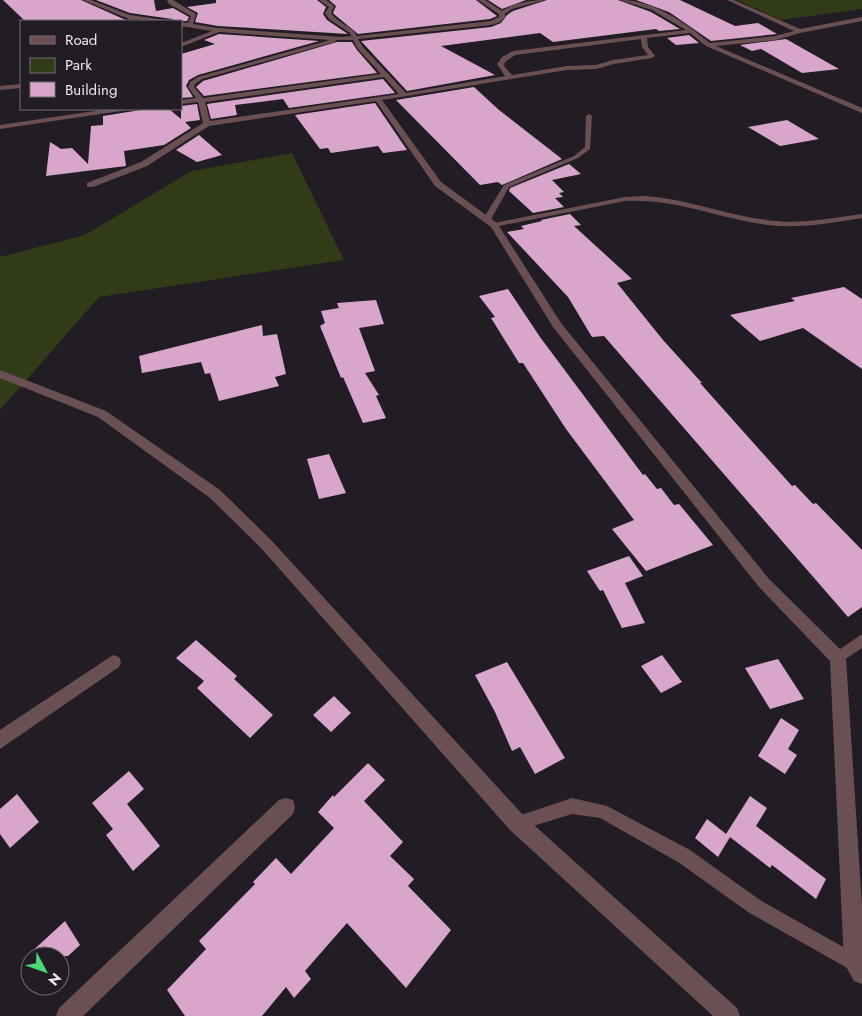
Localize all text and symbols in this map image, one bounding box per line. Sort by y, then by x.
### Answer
legend [20,20,182,110]
text: Road [65,29,97,51]
text: Park [65,54,92,76]
text: Building [65,79,117,101]
north arrow [20,946,70,996]
text: N [44,969,66,990]

